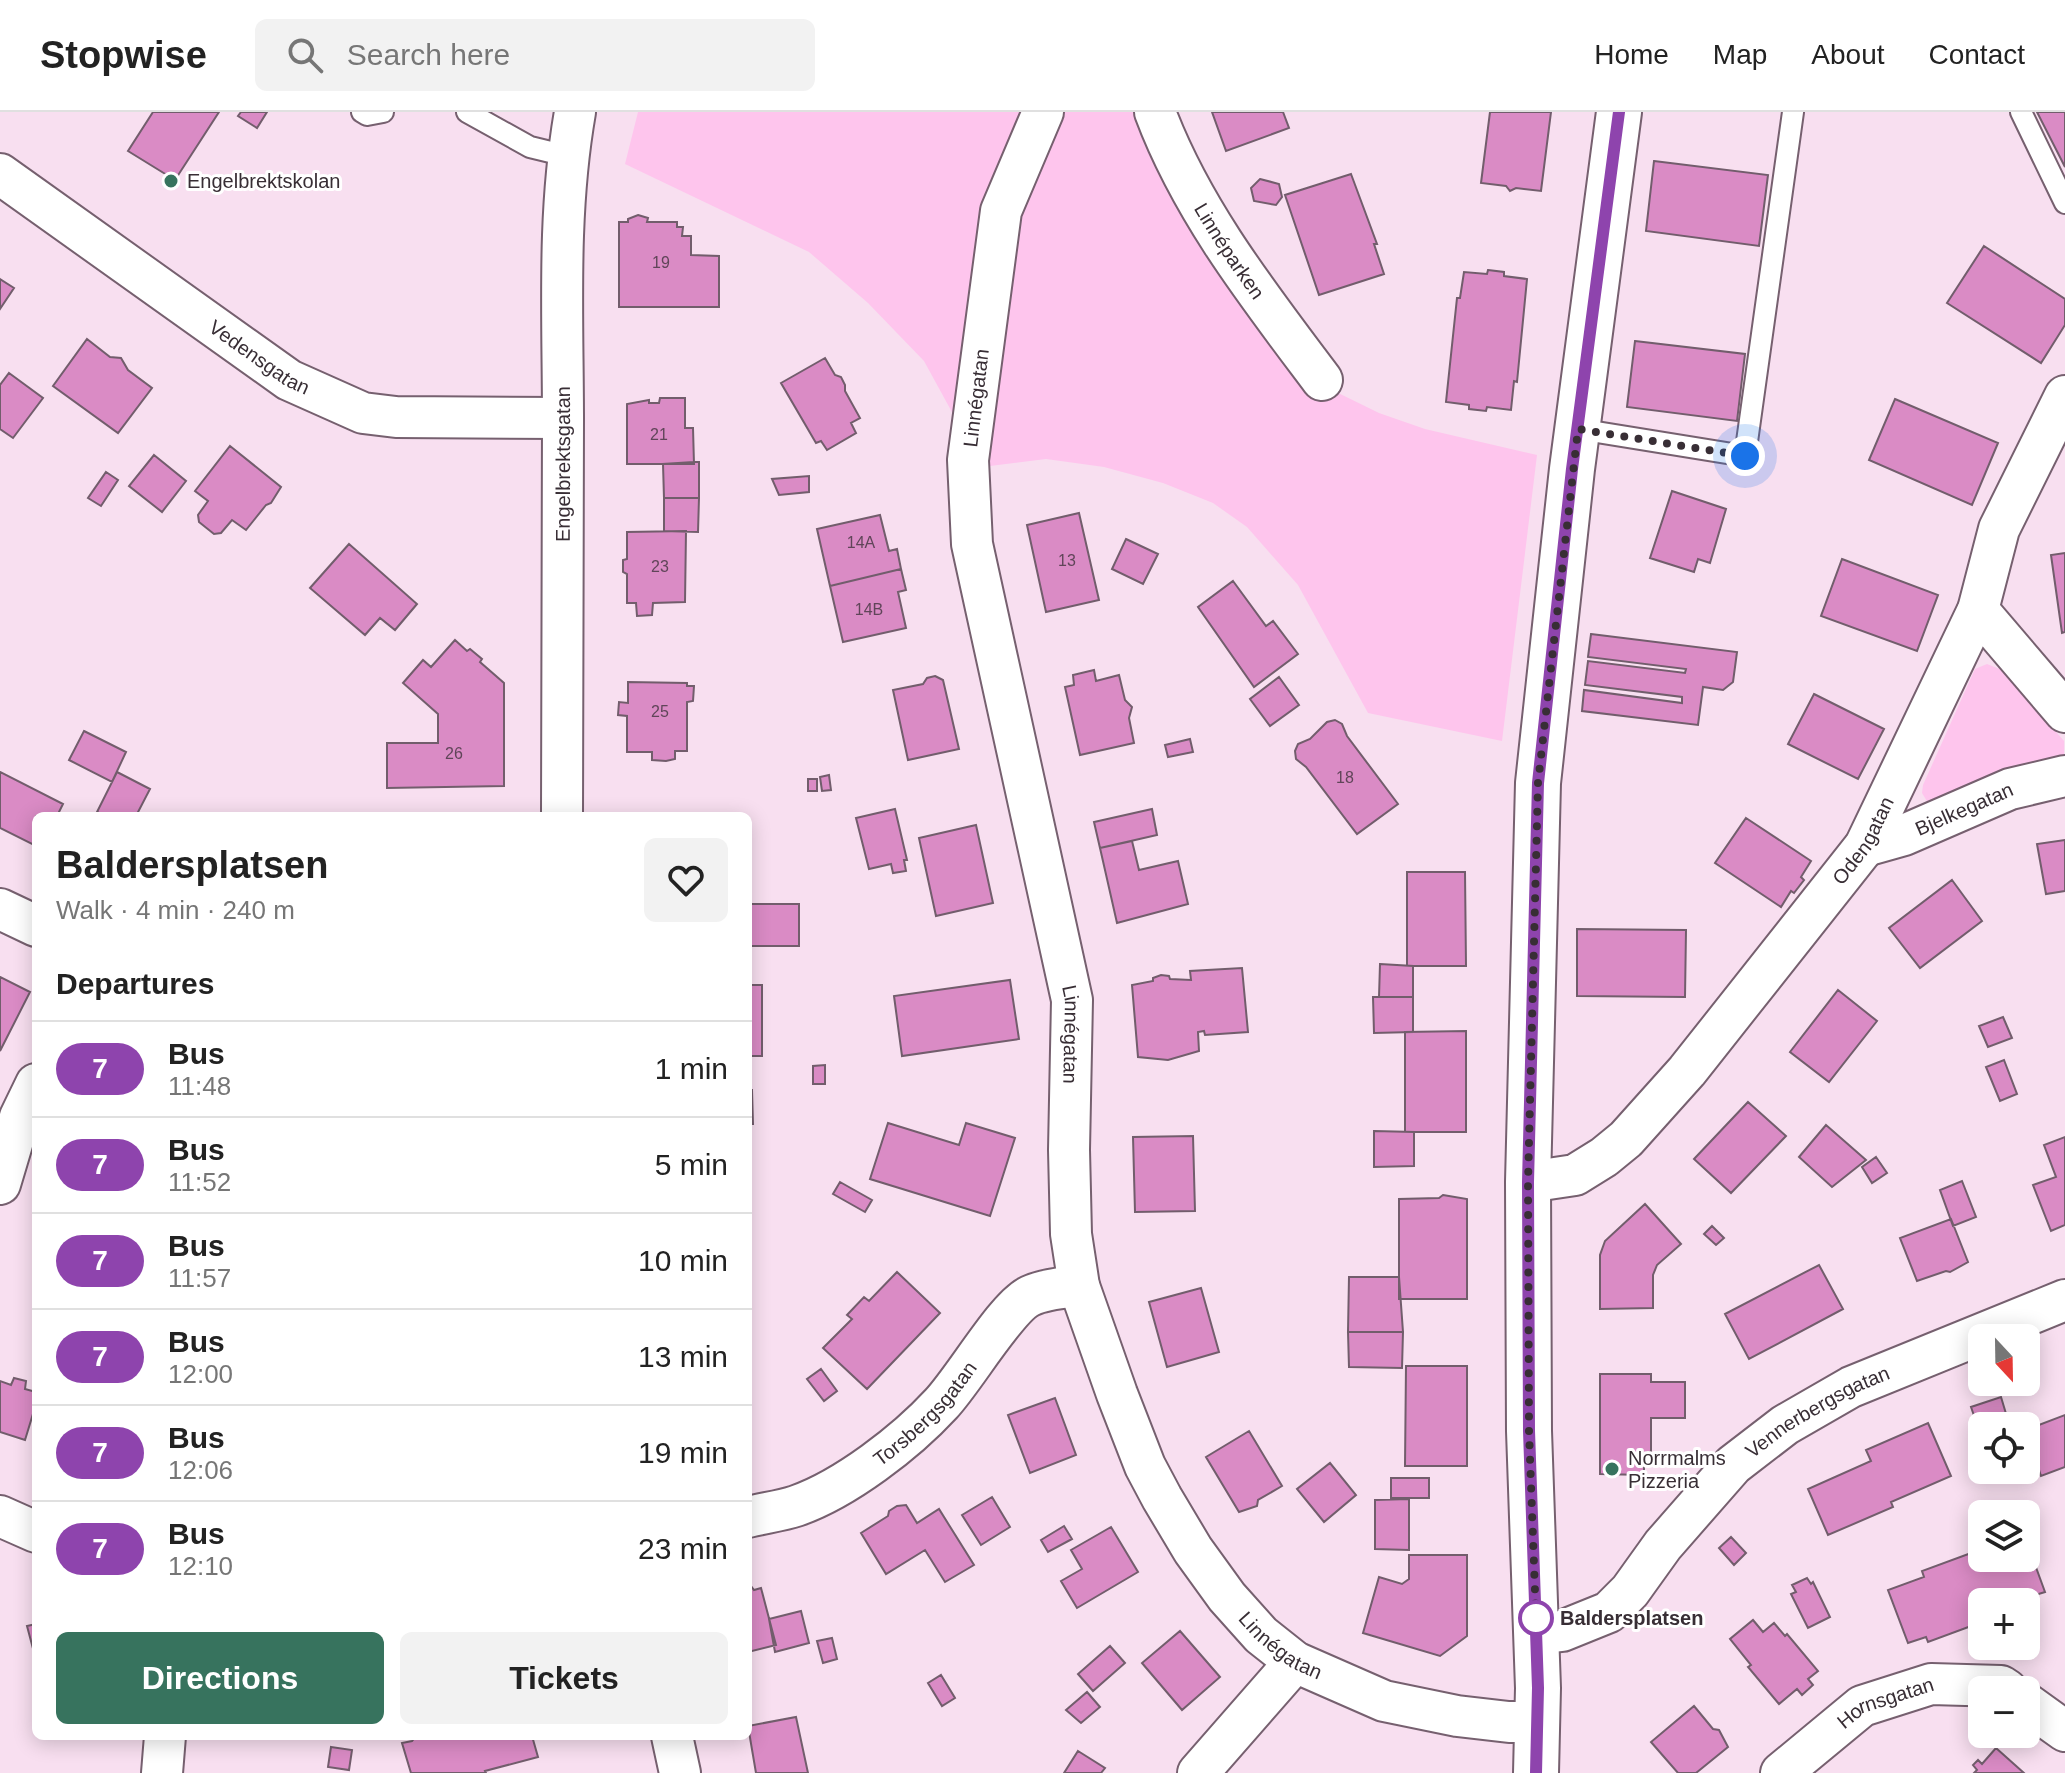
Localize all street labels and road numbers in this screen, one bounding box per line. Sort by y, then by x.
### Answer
street label: Linnéparken [1190,199,1269,303]
street label: Vedensgatan [205,316,313,399]
street label: Linnégatan [959,348,993,448]
street label: Engelbrektsgatan [552,386,574,542]
street label: Bjelkegatan [1912,778,2016,840]
street label: Odengatan [1828,793,1898,889]
street label: Linnégatan [1058,983,1083,1084]
street label: Torsbergsgatan [869,1357,981,1470]
street label: Vennerbergsgatan [1741,1362,1893,1462]
street label: Linnégatan [1235,1607,1325,1683]
street label: Hornsgatan [1833,1673,1936,1733]

